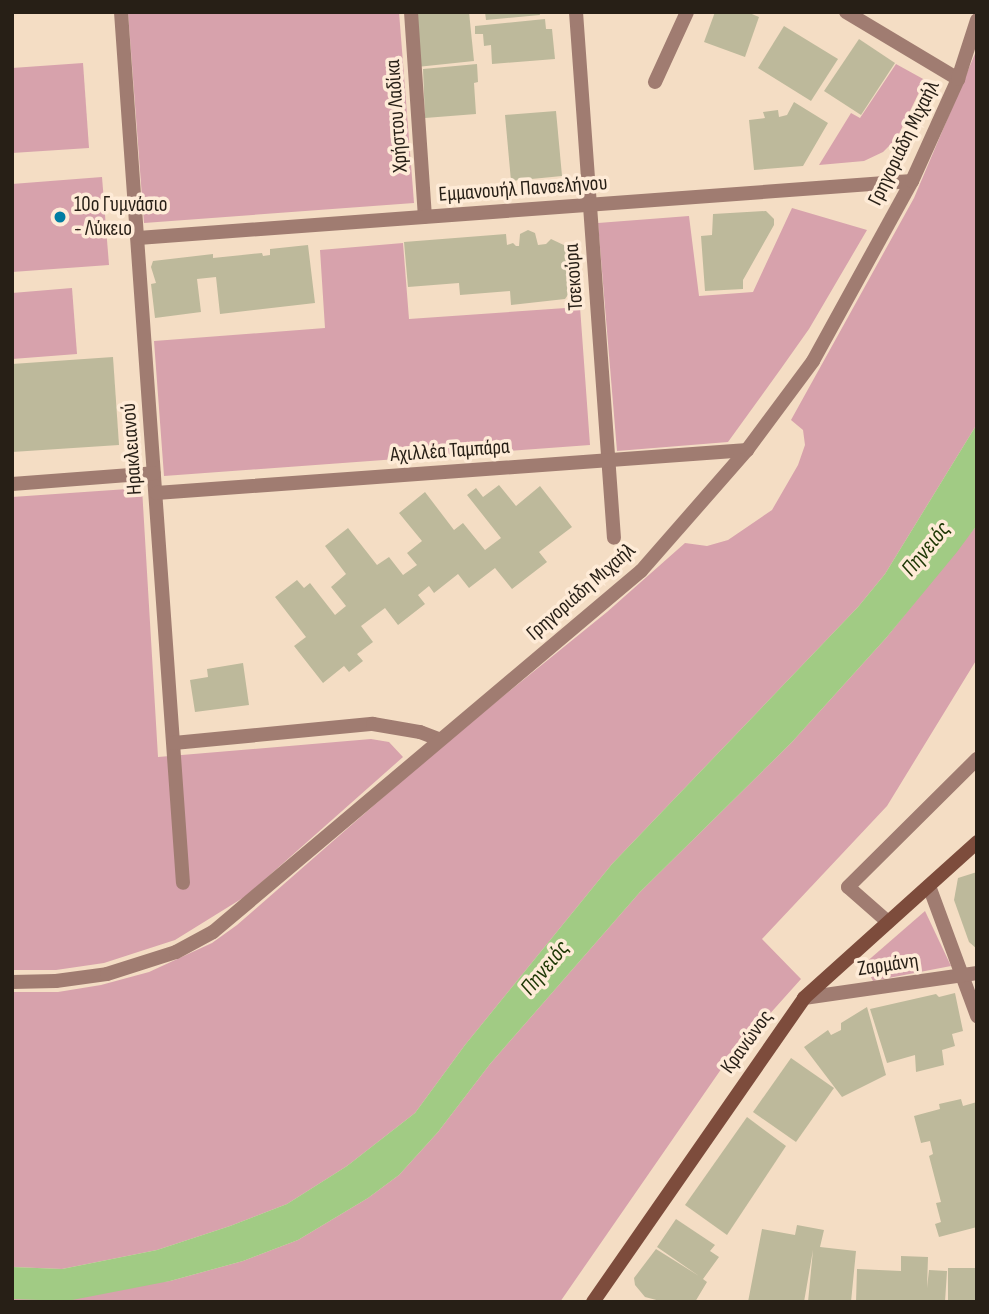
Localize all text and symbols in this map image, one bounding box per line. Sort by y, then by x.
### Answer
street label: Χρήστου Λαδίκα [380,59,414,173]
street label: Γρηγοριάδη Μιχαήλ [863,76,945,210]
street label: Εμμανουήλ Πανσελήνου [438,171,608,207]
place label: 10ο Γυμνάσιο - Λύκειο [74,192,167,242]
marker: 10ο Γυμνάσιο - Λύκειο [52,209,68,225]
street label: Τσεκούρα [559,243,589,311]
street label: Ηρακλειανού [116,402,148,496]
street label: Αχιλλέα Ταμπάρα [389,434,511,468]
water label: Πηνειός [896,516,956,582]
street label: Γρηγοριάδη Μιχαήλ [521,538,641,646]
water label: Πηνειός [515,935,575,1001]
street label: Ζαρμάνη [856,948,920,982]
street label: Κρανώνος [715,1005,779,1079]

